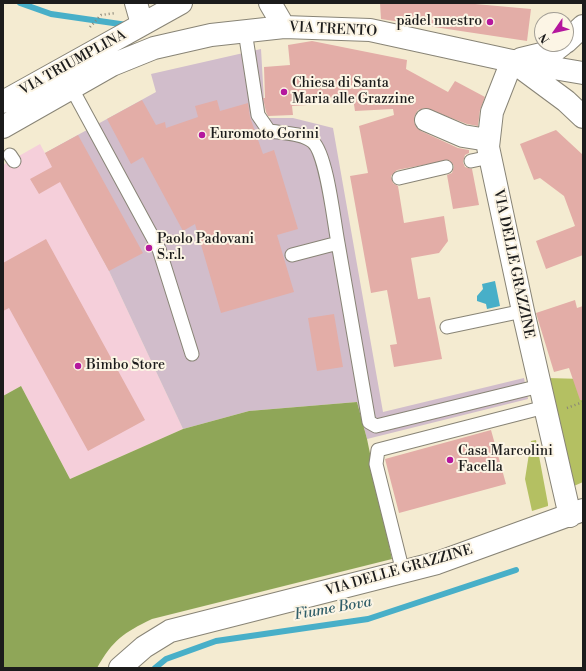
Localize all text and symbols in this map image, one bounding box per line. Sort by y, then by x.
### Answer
north arrow [534,12,574,52]
place label: pādel nuestro [396,14,482,30]
marker: pādel nuestro [485,17,495,27]
street label: VIA TRENTO [288,19,378,41]
street label: VIA TRIUMPLINA [17,27,129,99]
text: N [537,31,553,46]
place label: Chiesa di Santa Maria alle Grazzine [292,76,415,108]
marker: Chiesa di Santa Maria alle Grazzine [279,87,289,97]
place label: Euromoto Gorini [210,127,319,143]
marker: Euromoto Gorini [197,130,207,140]
street label: VIA DELLE GRAZZINE [489,188,537,340]
place label: Paolo Padovani S.r.l. [157,232,254,264]
marker: Paolo Padovani S.r.l. [144,243,154,253]
place label: Bimbo Store [86,358,165,374]
marker: Bimbo Store [73,361,83,371]
place label: Casa Marcolini Facella [458,444,553,476]
marker: Casa Marcolini Facella [445,455,455,465]
street label: VIA DELLE GRAZZINE [323,542,475,600]
water label: Fiume Bova [293,593,373,625]

